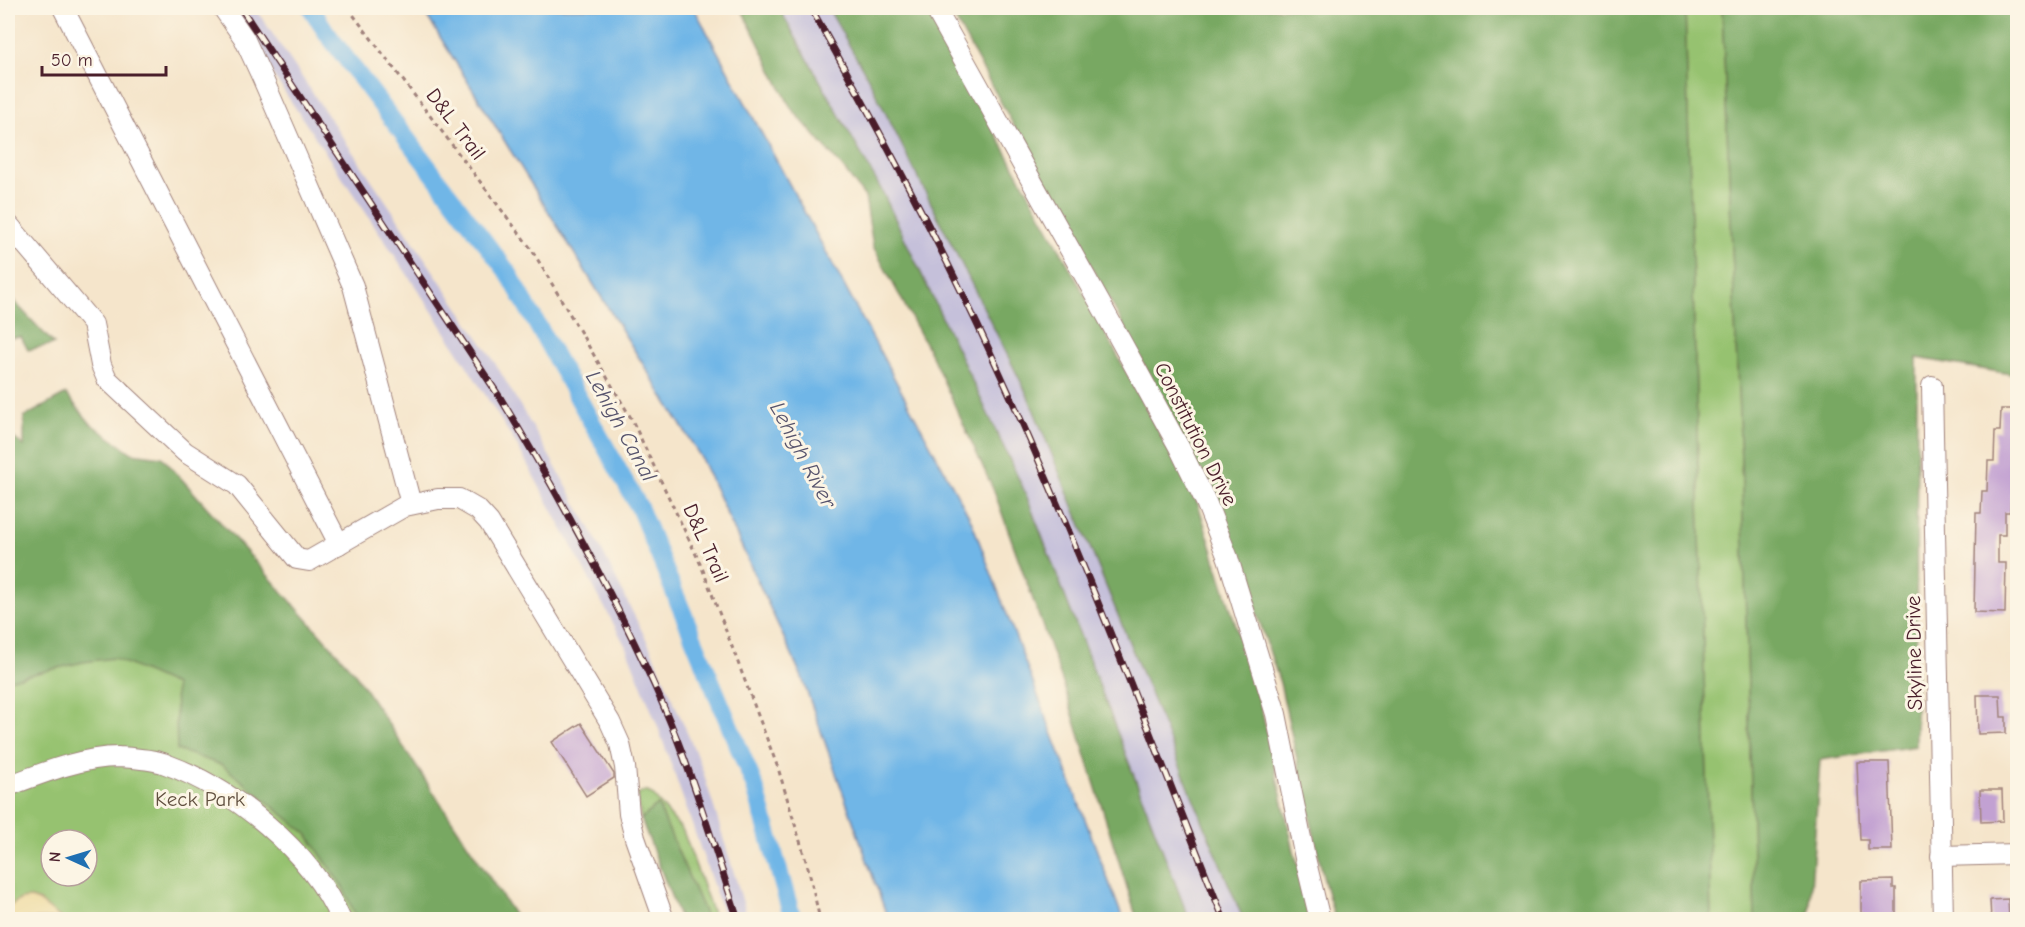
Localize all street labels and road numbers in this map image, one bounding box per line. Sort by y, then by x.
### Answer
street label: D&L Trail [421,83,491,165]
street label: Constitution Drive [1150,358,1242,510]
street label: D&L Trail [678,500,734,586]
street label: Skyline Drive [1901,595,1927,711]

